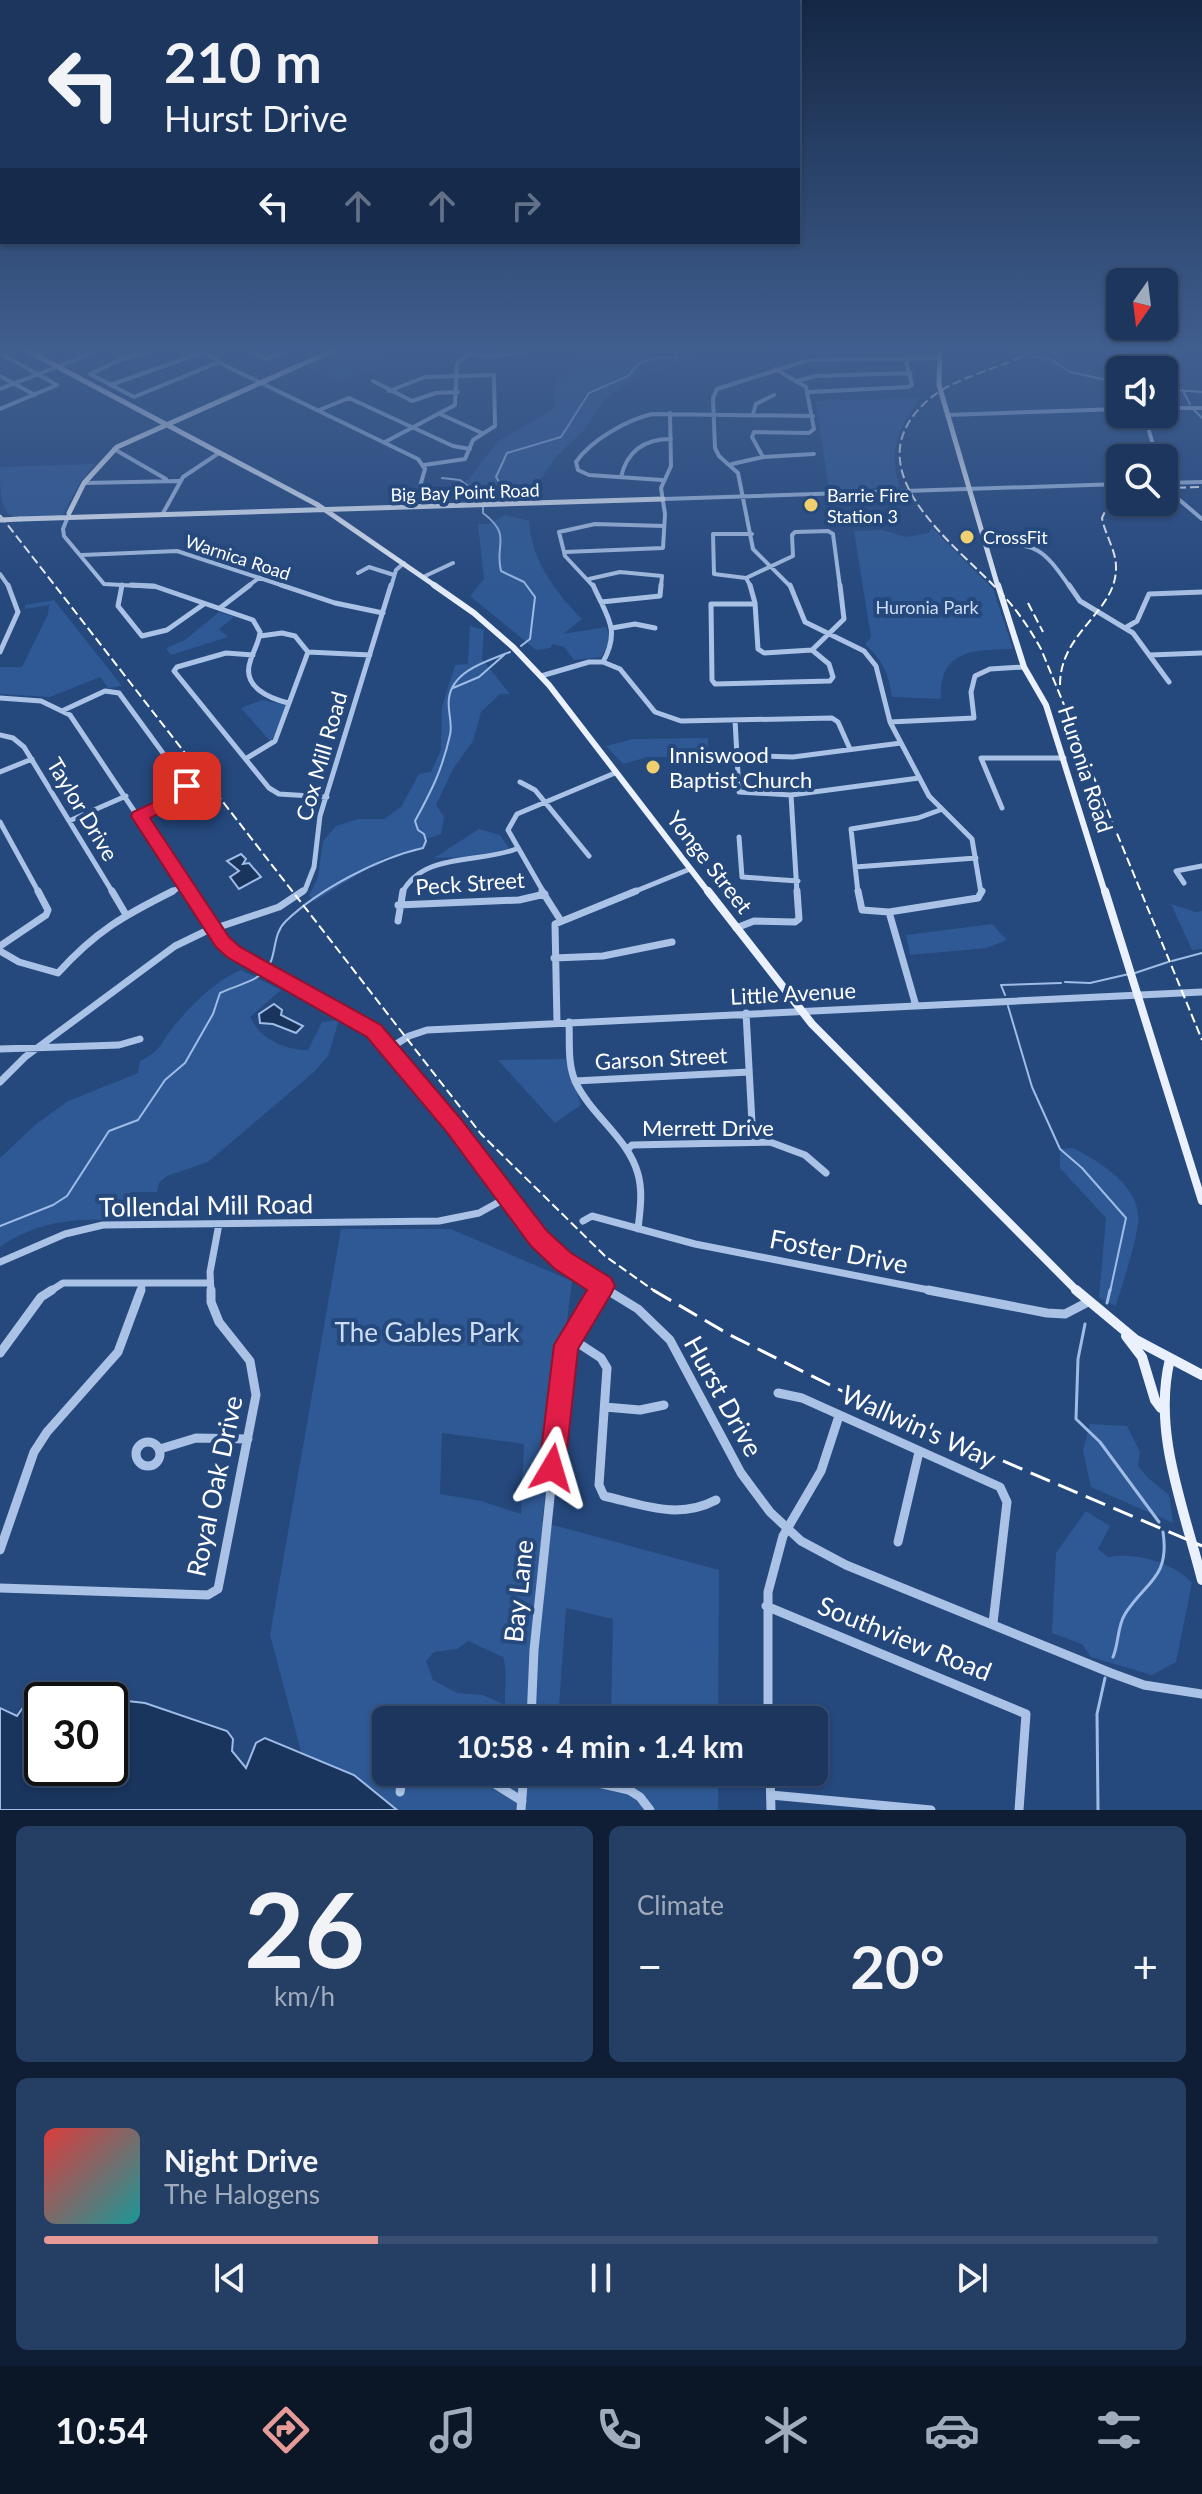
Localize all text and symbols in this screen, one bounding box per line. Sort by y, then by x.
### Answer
text: 210 m [164,28,322,95]
icon: left [32,32,136,136]
text: Hurst Drive [164,96,348,140]
icon: left [252,184,296,228]
icon: ahead [336,184,380,228]
icon: ahead [420,184,464,228]
icon: right [504,184,548,228]
north arrow [1106,268,1178,340]
map controls [1106,268,1178,516]
button: sound [1106,356,1178,428]
button: search [1106,444,1178,516]
street label: Big Bay Point Road [390,478,540,506]
place label: Barrie Fire Station 3 [827,484,909,527]
marker: Barrie Fire Station 3 [802,496,820,514]
place label: CrossFit [983,526,1048,548]
marker: CrossFit [958,528,976,546]
street label: Warnica Road [183,530,293,584]
park label: Huronia Park [875,596,979,618]
street label: Cox Mill Road [290,688,352,824]
street label: Huronia Road [1053,702,1119,836]
place label: Inniswood Baptist Church [669,741,812,793]
street label: Taylor Drive [42,752,124,866]
pin [153,752,221,820]
marker: Inniswood Baptist Church [644,758,662,776]
icon: arrive [165,764,209,808]
street label: Yonge Street [662,805,758,919]
street label: Peck Street [414,866,526,900]
street label: Little Avenue [729,976,857,1010]
street label: Garson Street [594,1041,728,1075]
street label: Merrett Drive [642,1114,774,1141]
street label: Tollendal Mill Road [98,1187,314,1223]
street label: Foster Drive [767,1222,911,1280]
park label: The Gables Park [335,1316,520,1348]
street label: Hurst Drive [678,1330,770,1462]
street label: Wallwin's Way [837,1378,1002,1475]
street label: Royal Oak Drive [179,1393,249,1579]
position arrow [510,1426,594,1510]
street label: Bay Lane [497,1538,539,1644]
street label: Southview Road [814,1589,996,1687]
speed limit sign: 30 [24,1682,128,1786]
text: 10:58 · 4 min · 1.4 km [456,1728,744,1764]
text: 26 [244,1865,365,1990]
text: Climate [637,1889,724,1921]
text: 20° [850,1930,945,2002]
text: − [637,1940,663,1992]
text: + [1132,1940,1158,1992]
text: km/h [274,1980,335,2012]
text: Night Drive [164,2142,318,2178]
text: The Halogens [164,2178,320,2210]
icon: previous [208,2256,252,2300]
icon: pause [579,2256,623,2300]
icon: next [950,2256,994,2300]
icon: directions [258,2402,314,2458]
icon: music [425,2402,481,2458]
icon: phone [591,2402,647,2458]
icon: climate [758,2402,814,2458]
icon: car [924,2402,980,2458]
icon: filters [1091,2402,1147,2458]
text: 10:54 [55,2408,148,2452]

